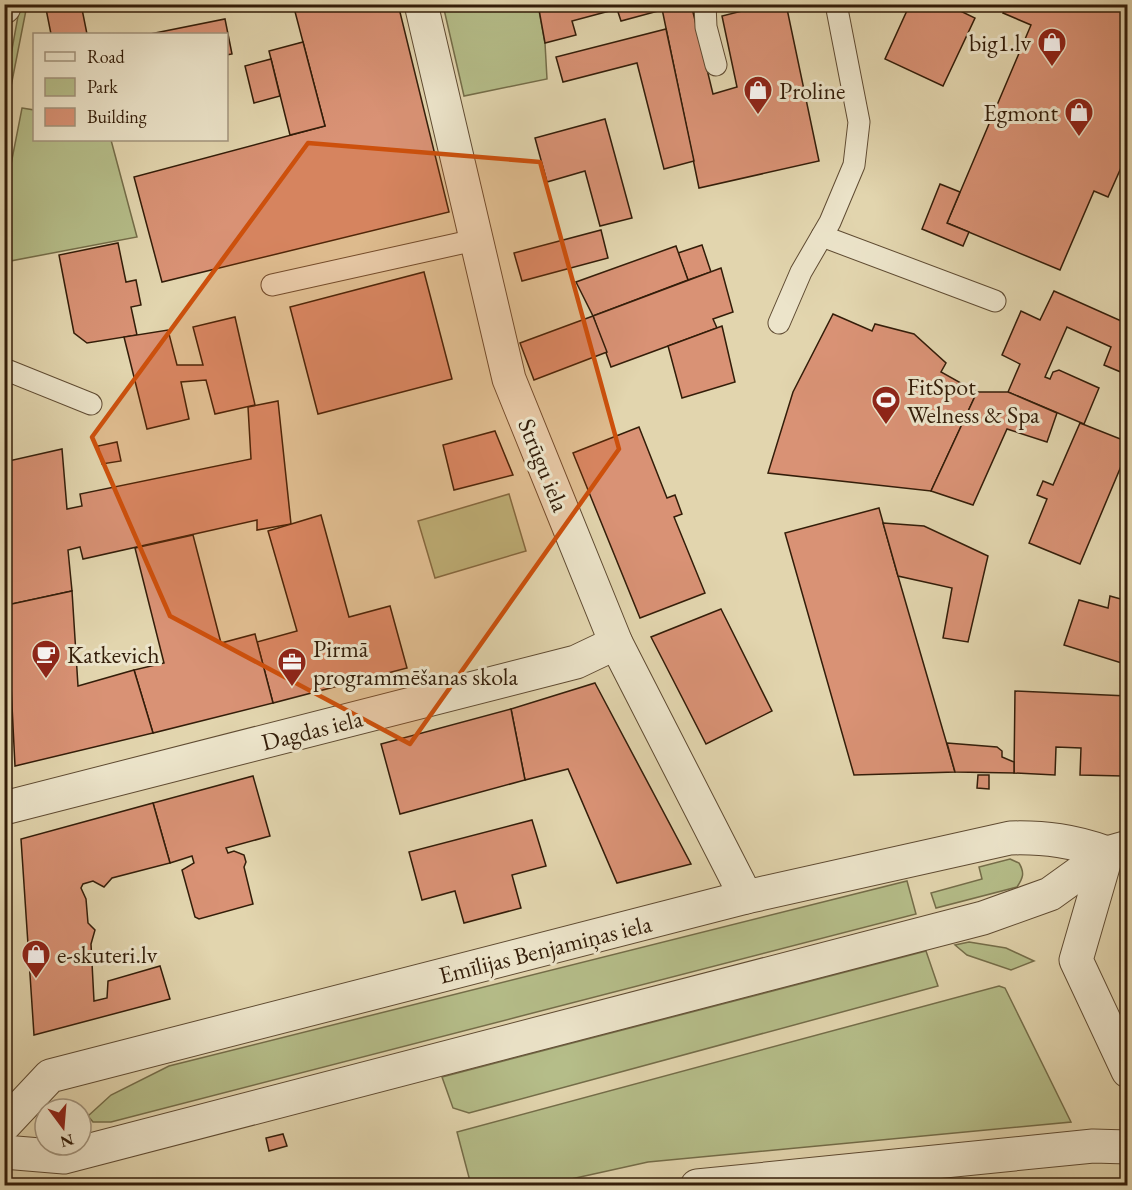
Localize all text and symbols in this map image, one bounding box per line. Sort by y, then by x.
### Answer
shop icon: big1.lv [1036,26,1068,68]
place label: big1.lv [969,27,1031,58]
legend [33,33,228,141]
text: Road [87,45,126,68]
shop icon: Proline [742,74,774,116]
text: Park [87,75,118,98]
place label: Proline [779,75,845,106]
shop icon: Egmont [1063,96,1095,138]
place label: Egmont [983,97,1058,128]
text: Building [87,105,147,128]
place label: FitSpot Welness & Spa [907,371,1040,430]
sports icon: FitSpot Welness & Spa [870,384,902,426]
street label: Strūgu iela [511,414,577,517]
place label: Pirmā programmēšanas skola [313,633,519,692]
cafe icon: Katkevich [30,638,62,680]
place label: Katkevich [67,639,160,670]
office icon: Pirmā programmēšanas skola [276,646,308,688]
street label: Dagdas iela [258,702,366,757]
street label: Emīlijas Benjamiņas iela [435,907,655,990]
shop icon: e-skuteri.lv [20,938,52,980]
place label: e-skuteri.lv [57,939,158,970]
north arrow [33,1097,93,1157]
text: N [58,1129,76,1153]

